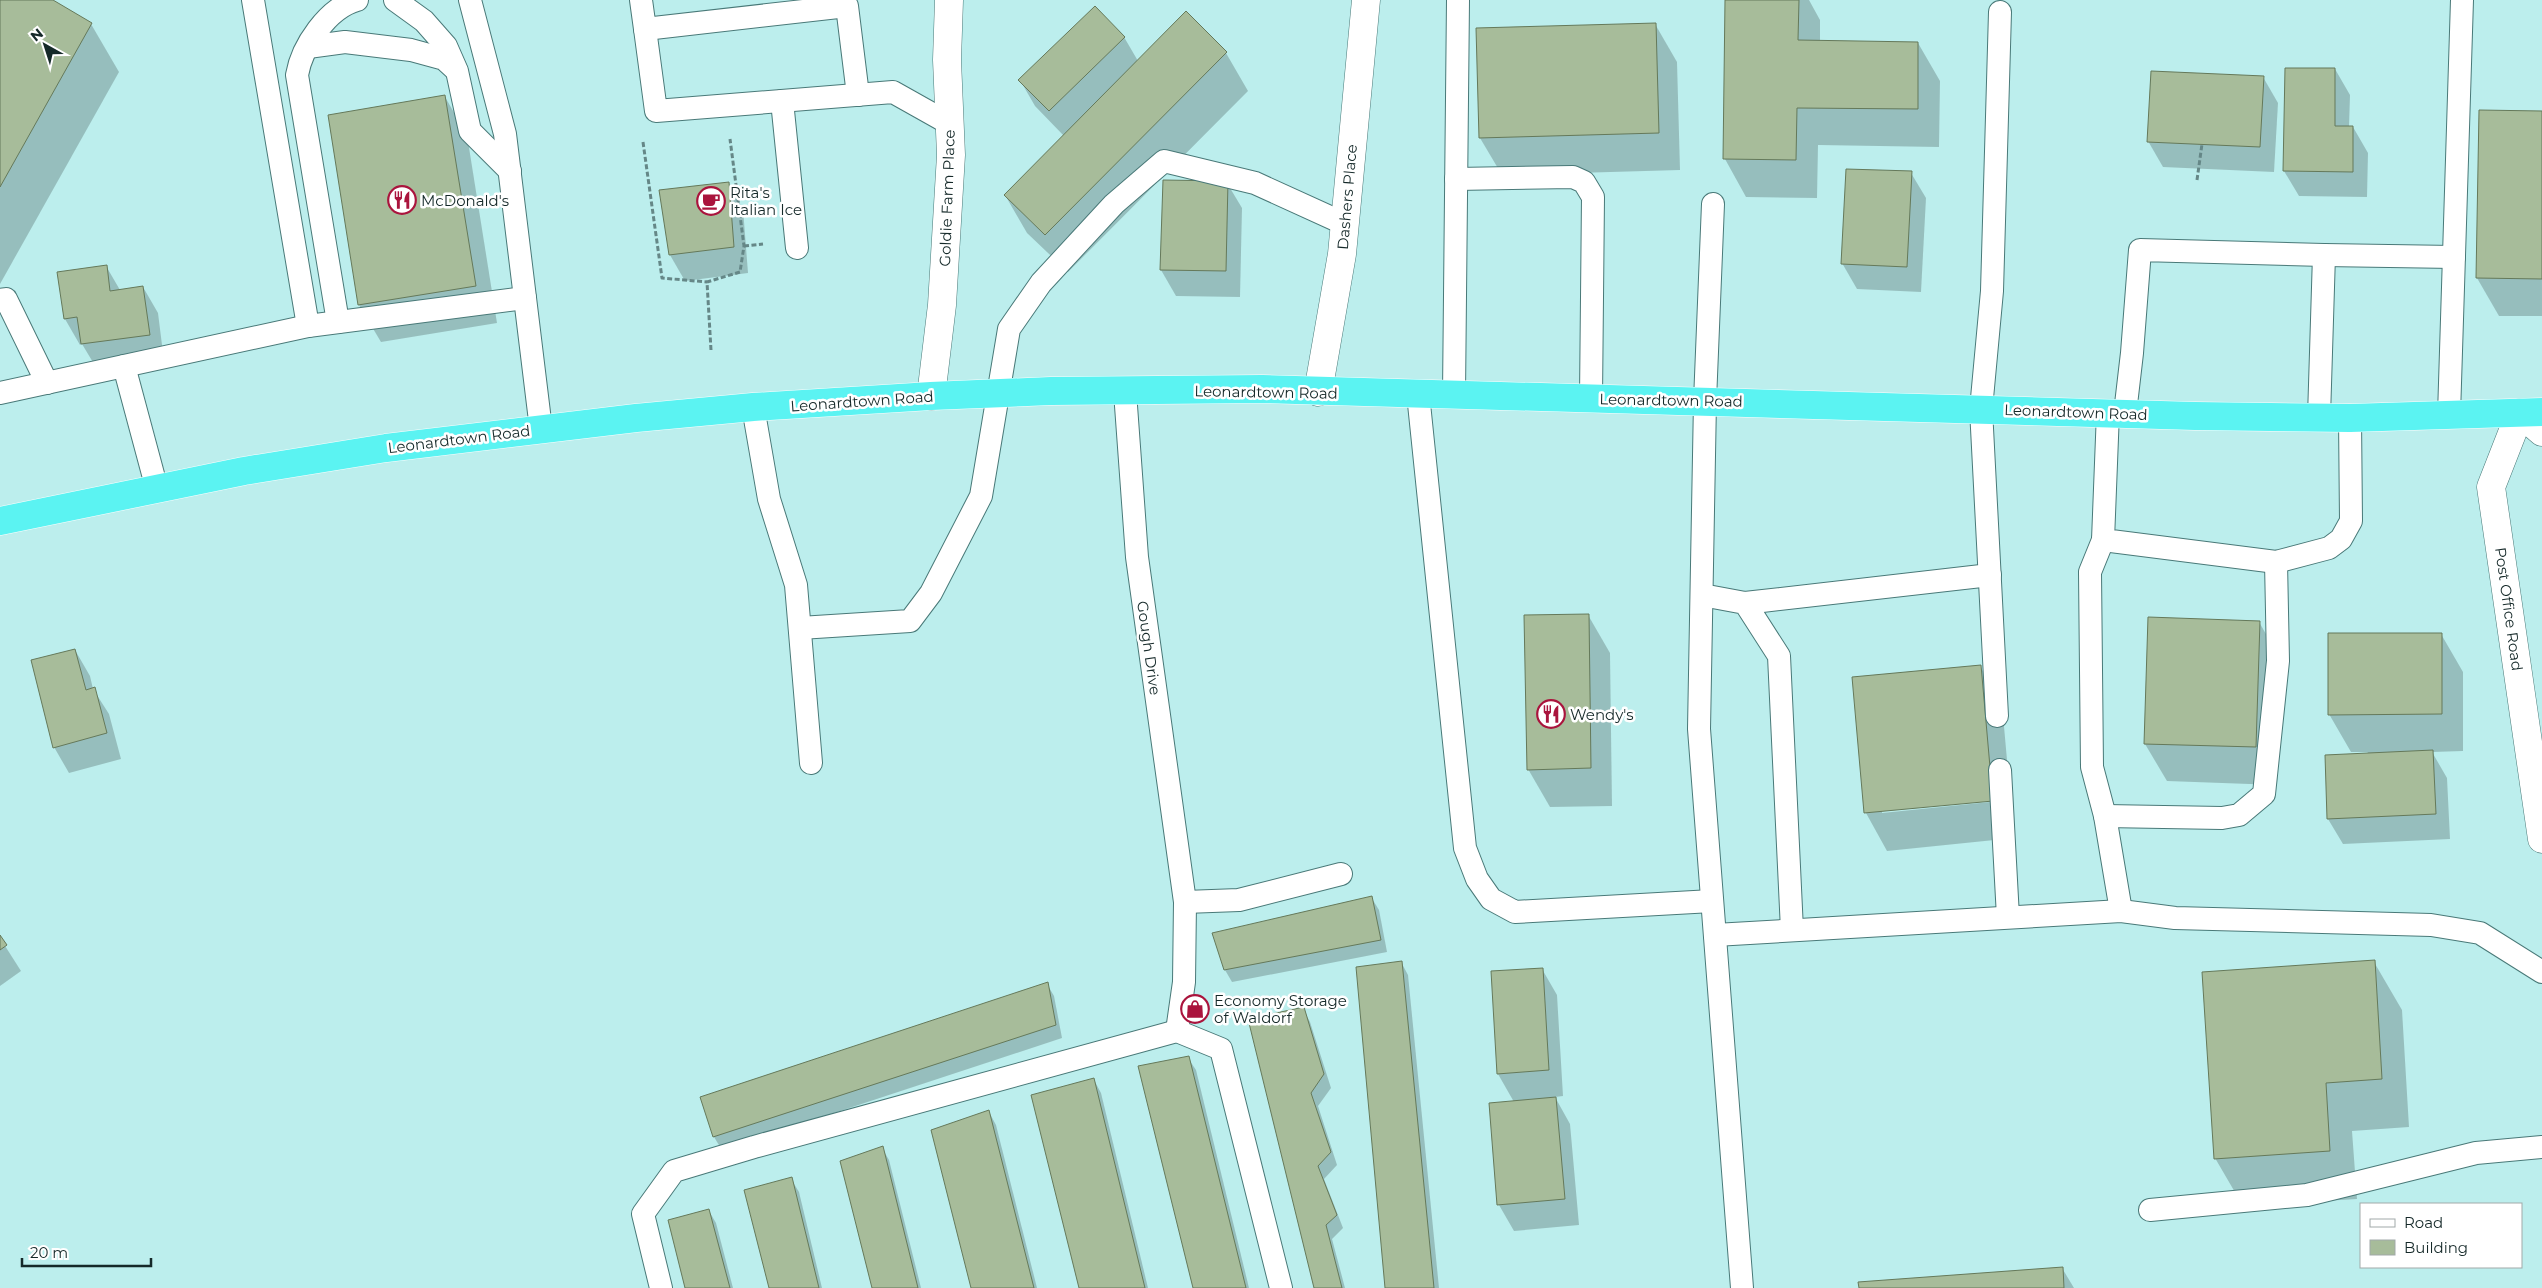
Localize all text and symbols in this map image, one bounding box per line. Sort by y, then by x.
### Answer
north arrow [20,20,70,70]
text: N [27,24,47,45]
street label: Goldie Farm Place [935,129,959,267]
street label: Dashers Place [1333,143,1361,251]
place label: Rita's Italian Ice [730,183,802,219]
restaurant icon: McDonald's [387,185,417,215]
cafe icon: Rita's Italian Ice [696,186,726,216]
place label: McDonald's [421,191,509,210]
street label: Leonardtown Road [1194,381,1338,403]
street label: Leonardtown Road [790,387,934,415]
street label: Leonardtown Road [1599,389,1743,411]
street label: Leonardtown Road [2004,400,2148,424]
street label: Leonardtown Road [387,421,531,457]
street label: Post Office Road [2491,546,2527,672]
street label: Gough Drive [1133,600,1165,696]
restaurant icon: Wendy's [1536,699,1566,729]
place label: Wendy's [1570,705,1634,724]
place label: Economy Storage of Waldorf [1214,991,1347,1027]
shop icon: Economy Storage of Waldorf [1180,994,1210,1024]
legend [2360,1203,2522,1268]
text: Road [2404,1213,2443,1232]
scale bar [22,1236,151,1268]
text: Building [2404,1238,2468,1257]
text: 20 m [30,1243,68,1262]

